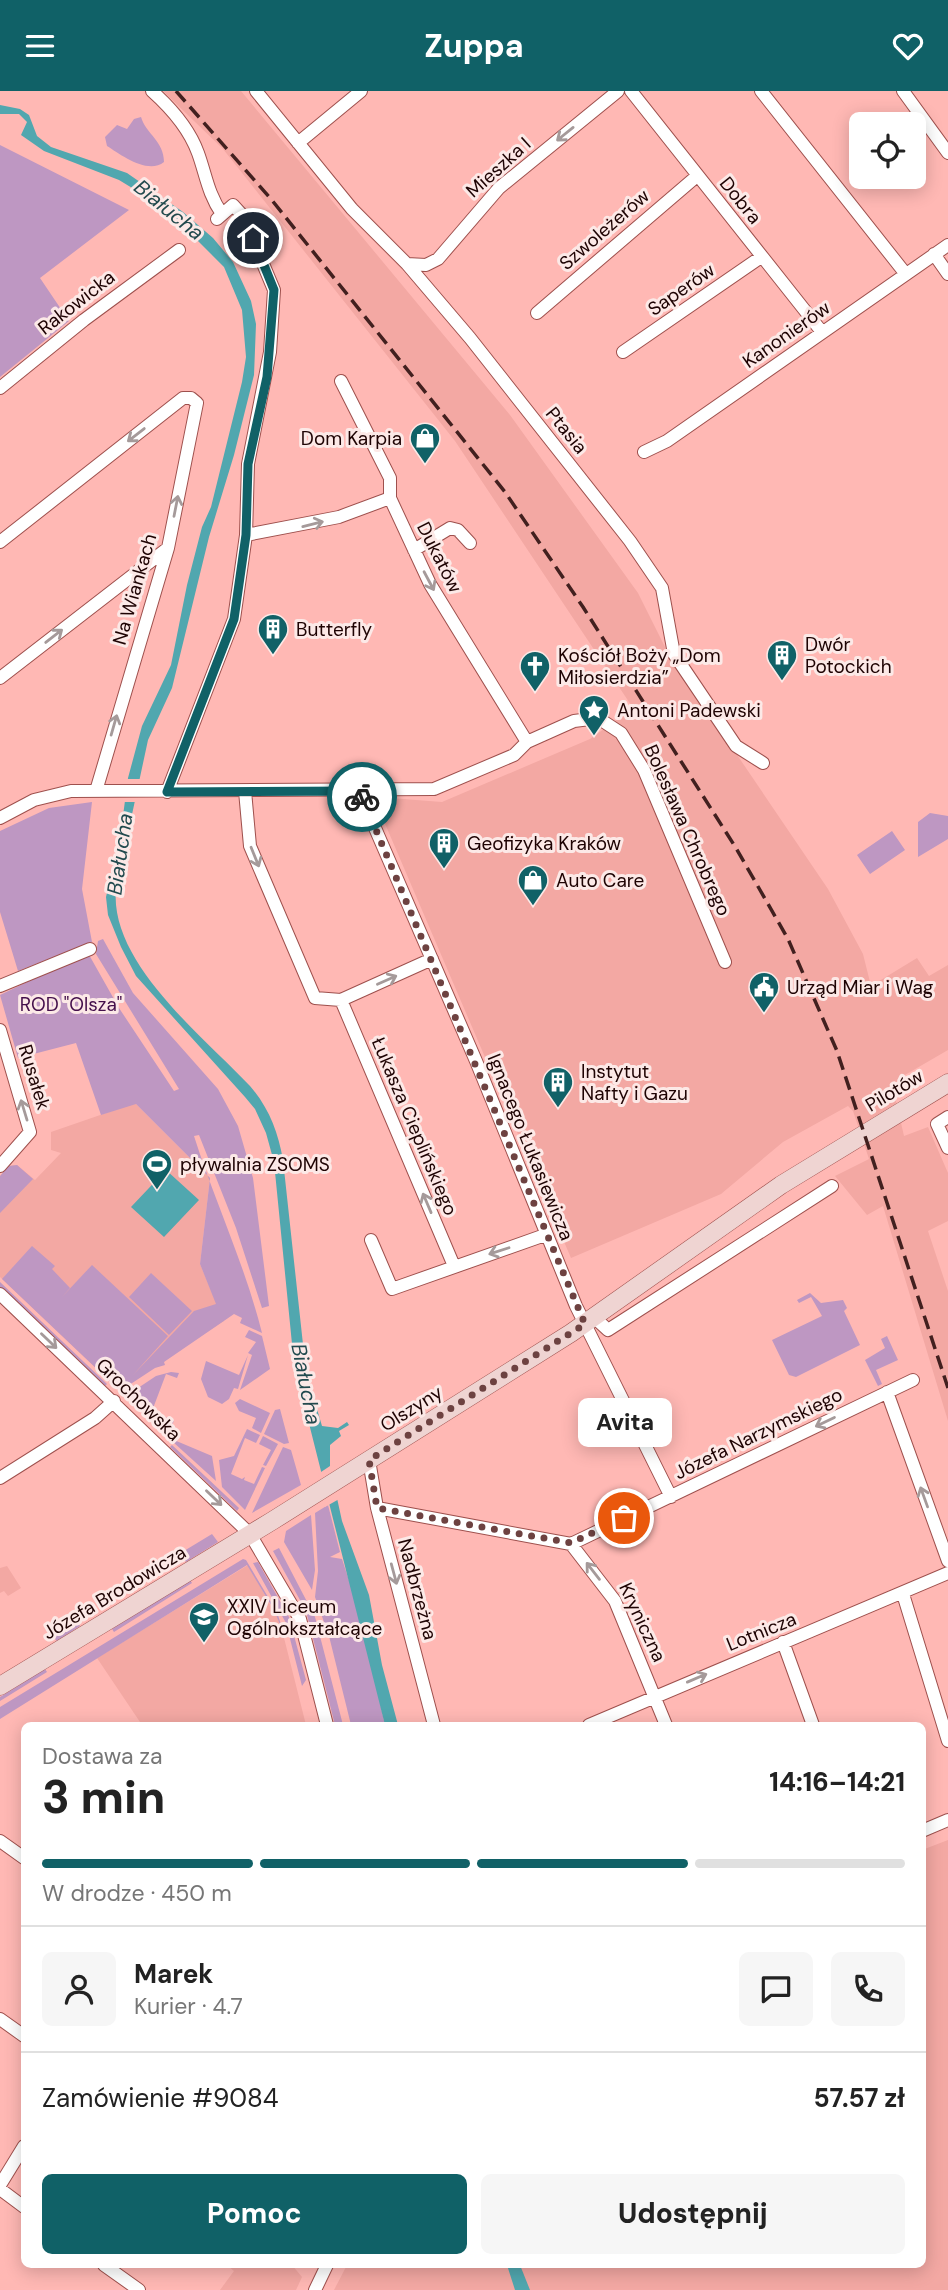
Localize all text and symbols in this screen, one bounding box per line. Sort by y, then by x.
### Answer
text: Zuppa [424,25,524,67]
icon: menu [21,27,59,65]
icon: heart [889,27,927,65]
map controls [849,112,926,189]
button: locate [849,112,926,189]
one-way arrow [557,126,575,142]
street label: Mieszka I [461,132,536,203]
street label: Dobra [714,172,767,229]
water label: Białucha [128,173,210,247]
street label: Szwoleżerów [554,183,655,275]
pin [223,208,283,268]
icon: home [234,219,272,257]
street label: Saperów [643,257,720,321]
street label: Rakowicka [33,265,120,340]
street label: Kanonierów [738,295,835,374]
street label: Ptasia [540,402,593,459]
shop icon: Dom Karpia [408,421,442,465]
place label: Dom Karpia [301,426,402,451]
one-way arrow [127,427,146,442]
one-way arrow [170,495,184,518]
one-way arrow [301,517,324,530]
street label: Dukatów [411,518,468,597]
street label: Na Wiankach [107,531,162,648]
one-way arrow [423,571,437,591]
building icon: Butterfly [256,612,290,656]
place label: Butterfly [296,617,372,642]
one-way arrow [44,629,63,644]
place label: Dwór Potockich [805,632,892,679]
building icon: Dwór Potockich [765,638,799,682]
place label: Kościół Boży „Dom Miłosierdzia” [558,643,721,690]
church icon: Kościół Boży „Dom Miłosierdzia” [518,649,552,693]
place icon: Antoni Padewski [577,693,611,737]
place label: Antoni Padewski [617,698,761,723]
one-way arrow [109,714,122,736]
street label: Bolesława Chrobrego [638,741,737,920]
courier [327,762,397,832]
icon: bike [343,778,381,816]
water label: Białucha [100,811,140,897]
building icon: Geofizyka Kraków [427,826,461,870]
place label: Geofizyka Kraków [467,831,622,856]
one-way arrow [249,846,262,868]
shop icon: Auto Care [516,863,550,907]
place label: Auto Care [556,868,644,893]
public building icon: Urząd Miar i Wag [747,970,781,1014]
one-way arrow [375,973,397,986]
place label: Urząd Miar i Wag [787,975,934,1000]
park label: ROD "Olsza" [20,992,122,1017]
street label: Łukasza Cieplińskiego [366,1033,463,1219]
street label: Rusałek [13,1041,56,1113]
street label: Ignacego Łukasiewicza [482,1050,579,1244]
place label: Instytut Nafty i Gazu [581,1059,688,1106]
street label: Pilotów [861,1063,928,1117]
building icon: Instytut Nafty i Gazu [541,1065,575,1109]
one-way arrow [17,1100,30,1122]
sports icon: pływalnia ZSOMS [140,1147,174,1191]
place label: pływalnia ZSOMS [180,1152,330,1177]
one-way arrow [420,1193,433,1214]
one-way arrow [489,1246,511,1258]
one-way arrow [41,1332,58,1349]
water label: Białucha [284,1341,328,1427]
street label: Grochowska [91,1353,187,1446]
street label: Olszyny [375,1379,447,1437]
street label: Józefa Narzymskiego [670,1382,847,1485]
callout: Avita [577,1399,671,1448]
text: Avita [596,1407,654,1437]
one-way arrow [815,1415,836,1429]
one-way arrow [917,1486,930,1508]
pin [594,1488,654,1548]
one-way arrow [205,1489,222,1506]
icon: bag [605,1499,643,1537]
street label: Nadbrzeżna [392,1536,443,1642]
street label: Józefa Brodowicza [38,1540,191,1645]
one-way arrow [388,1562,401,1585]
one-way arrow [586,1562,601,1580]
street label: Kryniczna [613,1578,672,1666]
place label: XXIV Liceum Ogólnokształcące [227,1594,382,1641]
school or university icon: XXIV Liceum Ogólnokształcące [187,1600,221,1644]
street label: Lotnicza [723,1606,800,1657]
one-way arrow [685,1671,707,1684]
text: Dostawa za [42,1741,163,1771]
text: 14:16–14:21 [769,1765,905,1799]
text: 3 min [42,1767,165,1827]
text: W drodze · 450 m [42,1878,232,1908]
button: person [42,1952,116,2026]
button: chat [739,1952,813,2026]
button: phone [831,1952,905,2026]
text: Marek [134,1957,213,1991]
text: Kurier · 4.7 [134,1991,243,2021]
text: Zamówienie #9084 [42,2081,279,2115]
text: 57.57 zł [814,2081,905,2115]
button: Pomoc [42,2174,467,2254]
button: Udostępnij [481,2174,905,2254]

